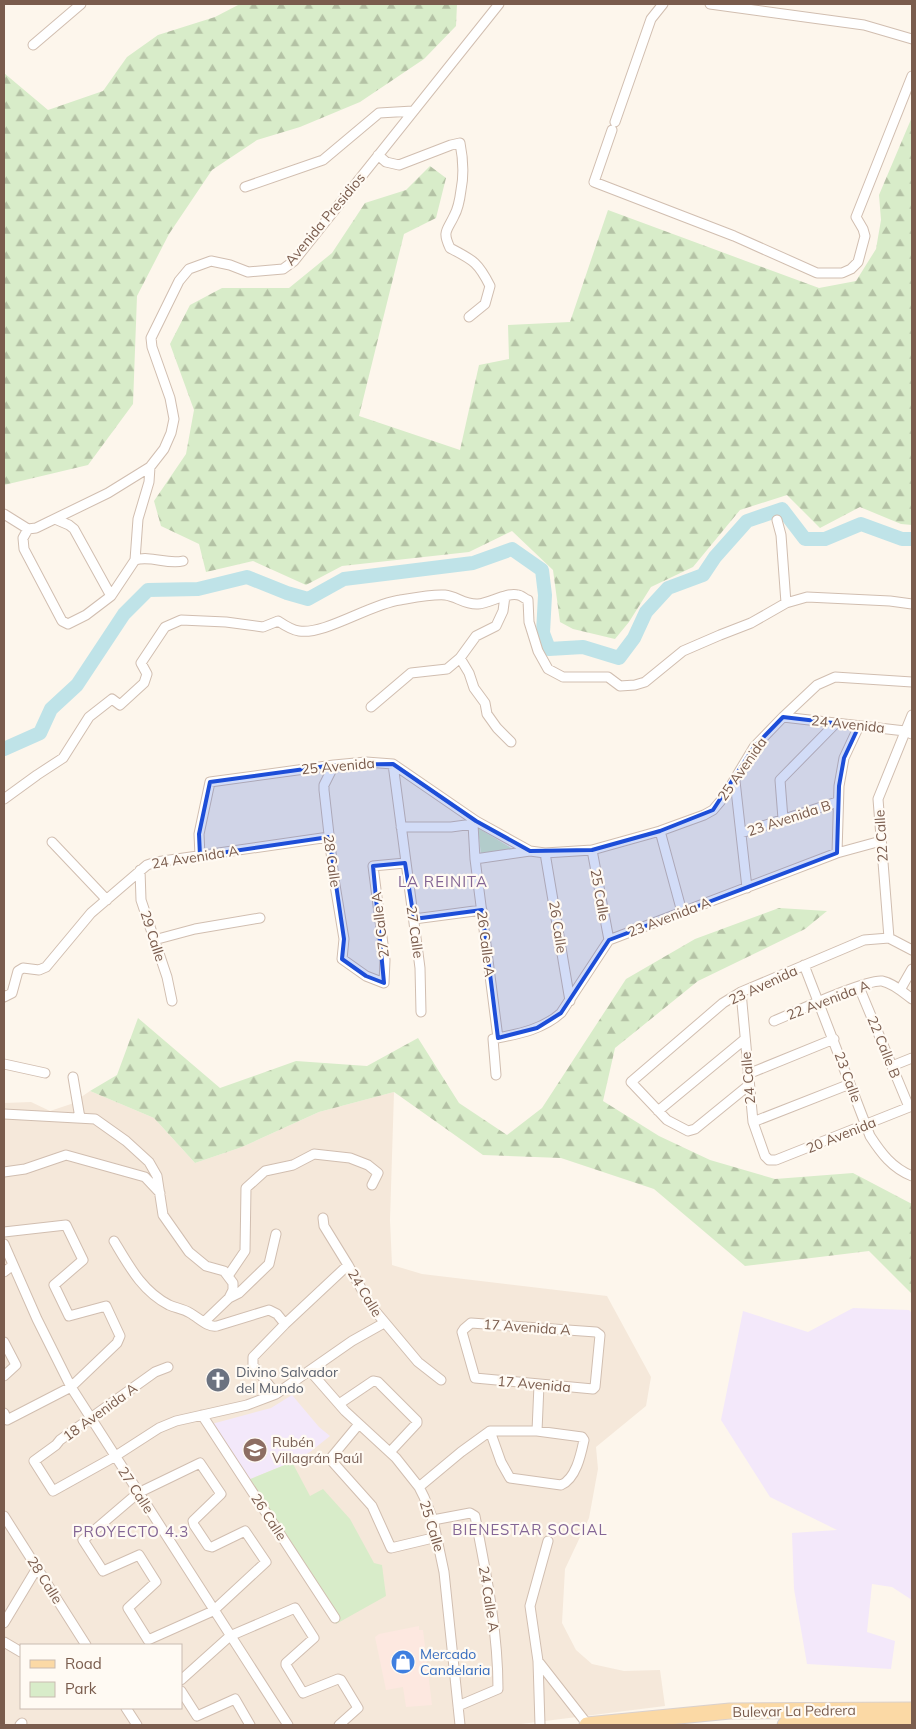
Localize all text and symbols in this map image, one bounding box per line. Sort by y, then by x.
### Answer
street label: Avenida Presidios [281,169,369,269]
street label: 24 Avenida [810,711,886,737]
street label: 25 Avenida [713,734,771,804]
street label: 25 Avenida [301,754,375,778]
street label: 23 Avenida B [745,796,833,840]
street label: 22 Calle [870,809,892,863]
street label: 28 Calle [319,834,345,888]
street label: 24 Avenida A [150,841,240,873]
street label: 25 Calle [587,868,613,922]
district label: LA REINITA [398,872,488,891]
street label: 27 Calle A [367,890,393,959]
street label: 23 Avenida A [625,893,714,941]
street label: 26 Calle [545,900,571,954]
street label: 27 Calle [402,905,428,959]
street label: 29 Calle [136,908,170,964]
street label: 26 Calle A [473,910,499,979]
street label: 23 Avenida [726,961,800,1009]
street label: 22 Avenida A [784,976,873,1024]
street label: 22 Calle B [863,1013,905,1081]
street label: 23 Calle [831,1049,865,1105]
street label: 24 Calle [737,1051,759,1105]
street label: 20 Avenida [803,1113,879,1157]
street label: 24 Calle [344,1266,386,1320]
street label: 17 Avenida A [483,1315,572,1339]
place label: Divino Salvador del Mundo [236,1363,339,1397]
church icon: Divino Salvador del Mundo [205,1367,231,1393]
street label: 17 Avenida [497,1372,571,1396]
street label: 18 Avenida A [59,1379,141,1445]
place label: Rubén Villagrán Paúl [272,1433,363,1467]
school or university icon: Rubén Villagrán Paúl [242,1437,268,1463]
street label: 27 Calle [114,1463,158,1517]
street label: 26 Calle [247,1490,291,1544]
street label: 25 Calle [416,1498,448,1554]
district label: BIENESTAR SOCIAL [452,1520,608,1539]
district label: PROYECTO 4.3 [73,1522,189,1541]
street label: 28 Calle [23,1553,67,1607]
street label: 24 Calle A [475,1565,503,1634]
legend [20,1644,182,1709]
place label: Mercado Candelaria [420,1645,491,1679]
shop icon: Mercado Candelaria [390,1649,416,1675]
text: Road [65,1654,102,1673]
text: Park [65,1679,97,1698]
street label: Bulevar La Pedrera [732,1701,856,1721]

